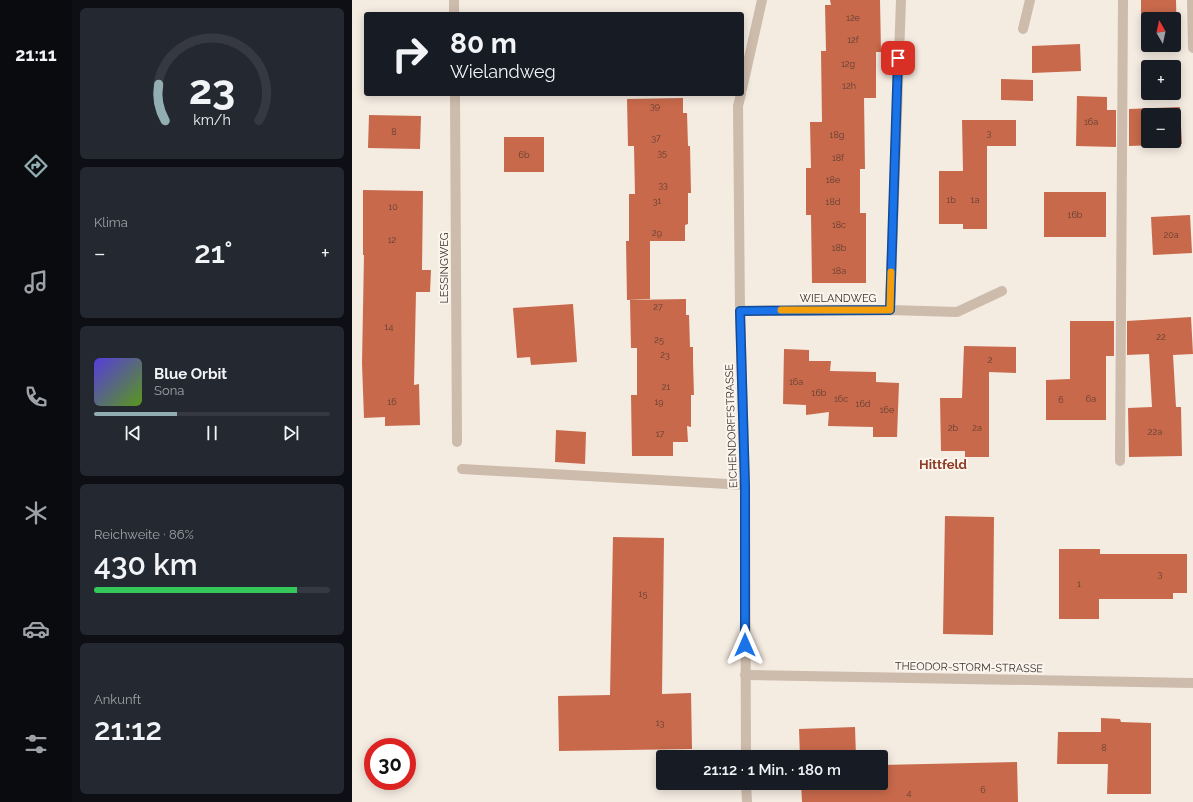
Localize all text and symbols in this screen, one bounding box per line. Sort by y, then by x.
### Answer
north arrow [1141,12,1181,52]
map controls [1141,12,1181,148]
house number: 12e [846,13,861,23]
text: 80 m [450,27,517,60]
icon: right [384,28,436,80]
house number: 12f [847,35,860,45]
pin [881,41,915,75]
text: 21:11 [15,44,57,65]
icon: arrive [887,47,909,69]
house number: 12g [841,59,855,69]
button: + [1141,60,1181,100]
text: Wielandweg [450,61,556,82]
text: 23 [189,65,235,114]
house number: 12h [842,81,856,91]
house number: 39 [650,101,660,111]
button: − [1141,108,1181,148]
text: km/h [193,112,231,128]
house number: 16a [1084,117,1098,127]
house number: 8 [391,127,397,137]
house number: 3 [987,128,992,138]
house number: 18g [830,130,844,140]
house number: 37 [651,133,661,143]
house number: 35 [657,148,667,158]
house number: 6b [519,150,530,160]
icon: directions [22,152,50,180]
house number: 18f [832,153,845,163]
house number: 18e [826,175,841,185]
house number: 33 [658,180,668,190]
house number: 1b [946,195,956,205]
house number: 1a [971,195,979,205]
house number: 31 [653,196,661,206]
house number: 18d [826,197,841,207]
house number: 10 [388,202,398,212]
house number: 16b [1068,210,1083,220]
text: Klima [94,215,128,230]
house number: 18c [832,220,846,230]
house number: 29 [652,228,662,238]
house number: 20a [1163,230,1179,240]
street label: LESSINGWEG [438,232,451,304]
text: 21° [194,235,233,270]
house number: 12 [388,235,397,245]
text: − [94,240,106,266]
text: + [321,240,330,266]
house number: 18b [832,243,847,253]
house number: 18a [832,266,846,276]
icon: music [22,268,50,296]
street label: WIELANDWEG [800,292,877,305]
house number: 27 [653,302,663,312]
house number: 14 [385,322,393,332]
house number: 22 [1156,332,1166,342]
house number: 25 [654,335,664,345]
house number: 23 [660,350,670,360]
house number: 2 [988,355,993,365]
street label: EICHENDORFFSTRASSE [723,363,740,488]
text: Blue Orbit [154,365,227,383]
house number: 16a [789,377,803,387]
house number: 21 [662,382,670,392]
icon: phone [22,383,50,411]
text: Sona [154,383,184,398]
house number: 16b [812,388,827,398]
house number: 16c [834,394,848,404]
house number: 6a [1086,394,1096,404]
house number: 6 [1058,395,1064,405]
house number: 16 [387,397,397,407]
house number: 19 [654,397,664,407]
house number: 16d [856,399,871,409]
house number: 16e [880,405,895,415]
icon: previous [122,422,144,444]
icon: pause [201,422,223,444]
icon: next [280,422,302,444]
house number: 2b [948,423,959,433]
house number: 2a [972,423,982,433]
house number: 22a [1148,427,1162,437]
house number: 17 [656,429,664,439]
district label: Hittfeld [919,457,967,472]
icon: climate [22,499,50,527]
text: Reichweite · 86% [94,527,194,542]
text: 430 km [94,547,197,582]
house number: 3 [1158,569,1163,579]
house number: 1 [1077,579,1081,589]
house number: 15 [639,589,647,599]
icon: car [22,615,50,643]
position arrow [724,624,766,666]
street label: THEODOR-STORM-STRASSE [895,660,1044,675]
text: Ankunft [94,692,141,707]
text: 21:12 [94,712,162,747]
house number: 13 [656,718,665,728]
icon: filters [22,730,50,758]
speed limit sign: 30 [364,738,416,790]
house number: 8 [1101,743,1107,753]
text: 21:12 · 1 Min. · 180 m [703,761,841,779]
house number: 6 [980,785,986,795]
house number: 4 [907,788,912,798]

